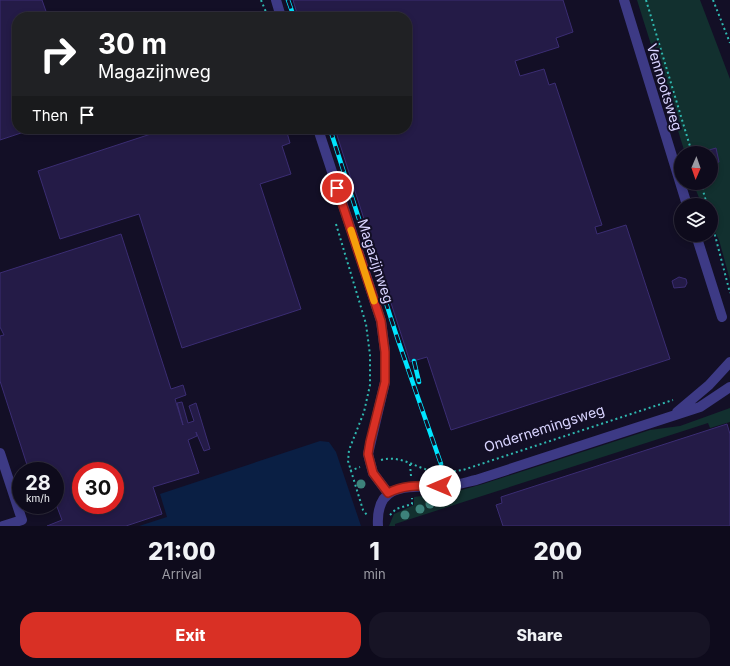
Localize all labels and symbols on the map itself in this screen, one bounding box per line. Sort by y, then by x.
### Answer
street label: Vennootsweg [644,41,686,133]
north arrow [674,146,718,190]
pin [320,171,354,205]
street label: Magazijnweg [354,217,398,305]
street label: Ondernemingsweg [482,401,606,455]
speed limit sign: 30 [72,462,124,514]
position arrow [419,465,461,507]

